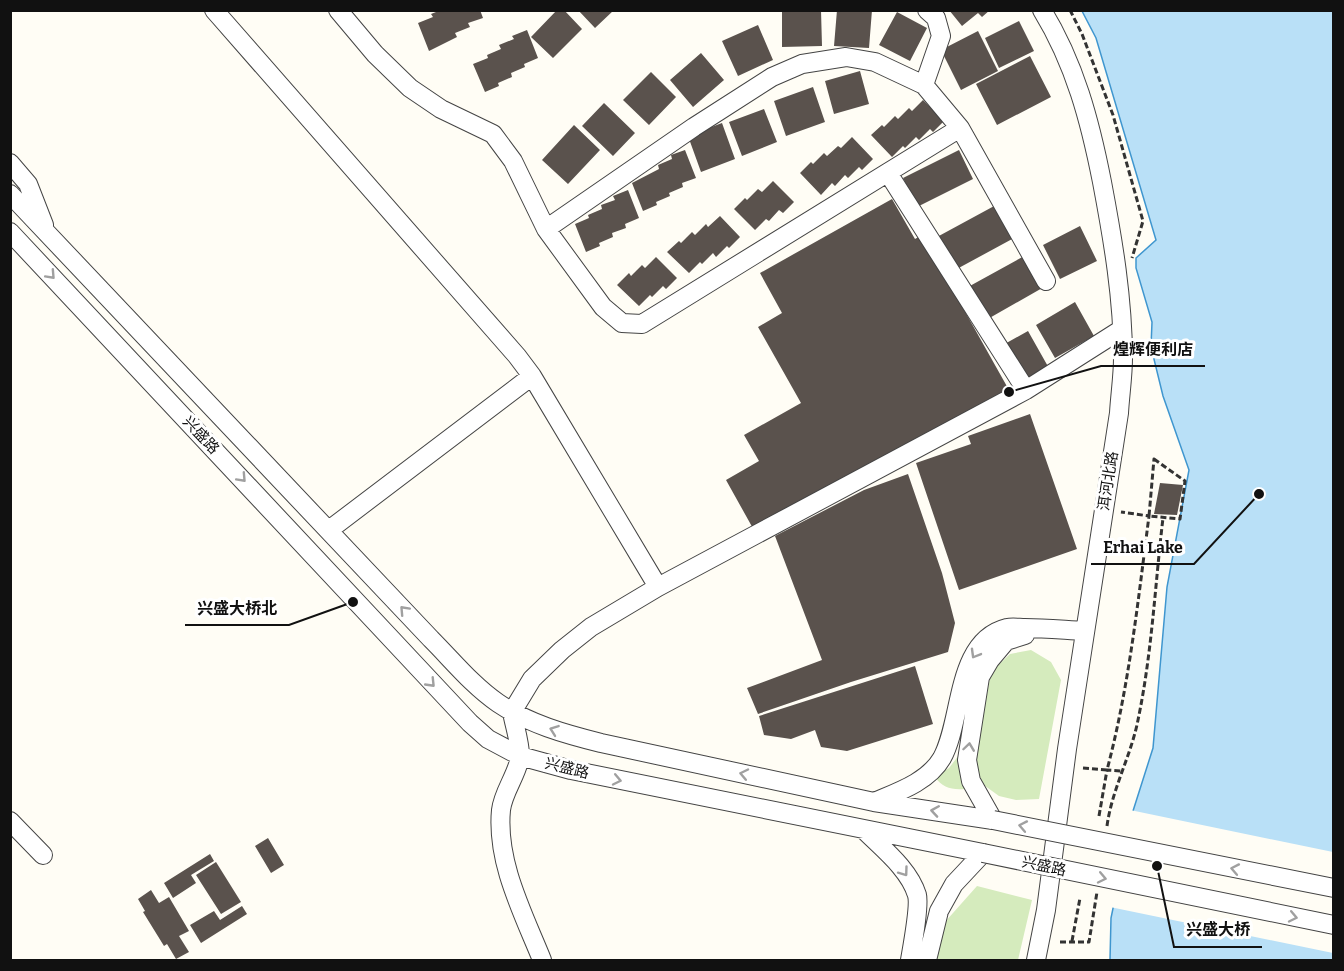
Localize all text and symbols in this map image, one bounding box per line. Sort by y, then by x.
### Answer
one-way arrow [44,268,55,278]
callout: 煌辉便利店 [1101,332,1205,366]
text: 煌辉便利店 [1113,340,1193,359]
street label: 兴盛路 [179,412,223,458]
street label: 洱河北路 [1094,450,1122,512]
one-way arrow [234,471,245,482]
callout: Erhai Lake [1091,530,1194,564]
text: Erhai Lake [1103,538,1183,557]
callout: 兴盛大桥北 [185,591,289,625]
text: 兴盛大桥北 [197,599,277,618]
one-way arrow [400,606,411,617]
one-way arrow [971,648,983,658]
one-way arrow [424,676,435,686]
one-way arrow [549,724,560,737]
one-way arrow [963,742,975,752]
street label: 兴盛路 [543,754,591,782]
one-way arrow [739,768,749,781]
one-way arrow [611,773,621,786]
one-way arrow [930,806,940,818]
one-way arrow [1018,821,1028,834]
street label: 兴盛路 [1020,853,1068,879]
one-way arrow [1230,863,1240,876]
one-way arrow [897,866,908,877]
one-way arrow [1097,871,1107,884]
one-way arrow [1288,910,1298,923]
callout: 兴盛大桥 [1174,913,1262,947]
text: 兴盛大桥 [1186,920,1251,939]

